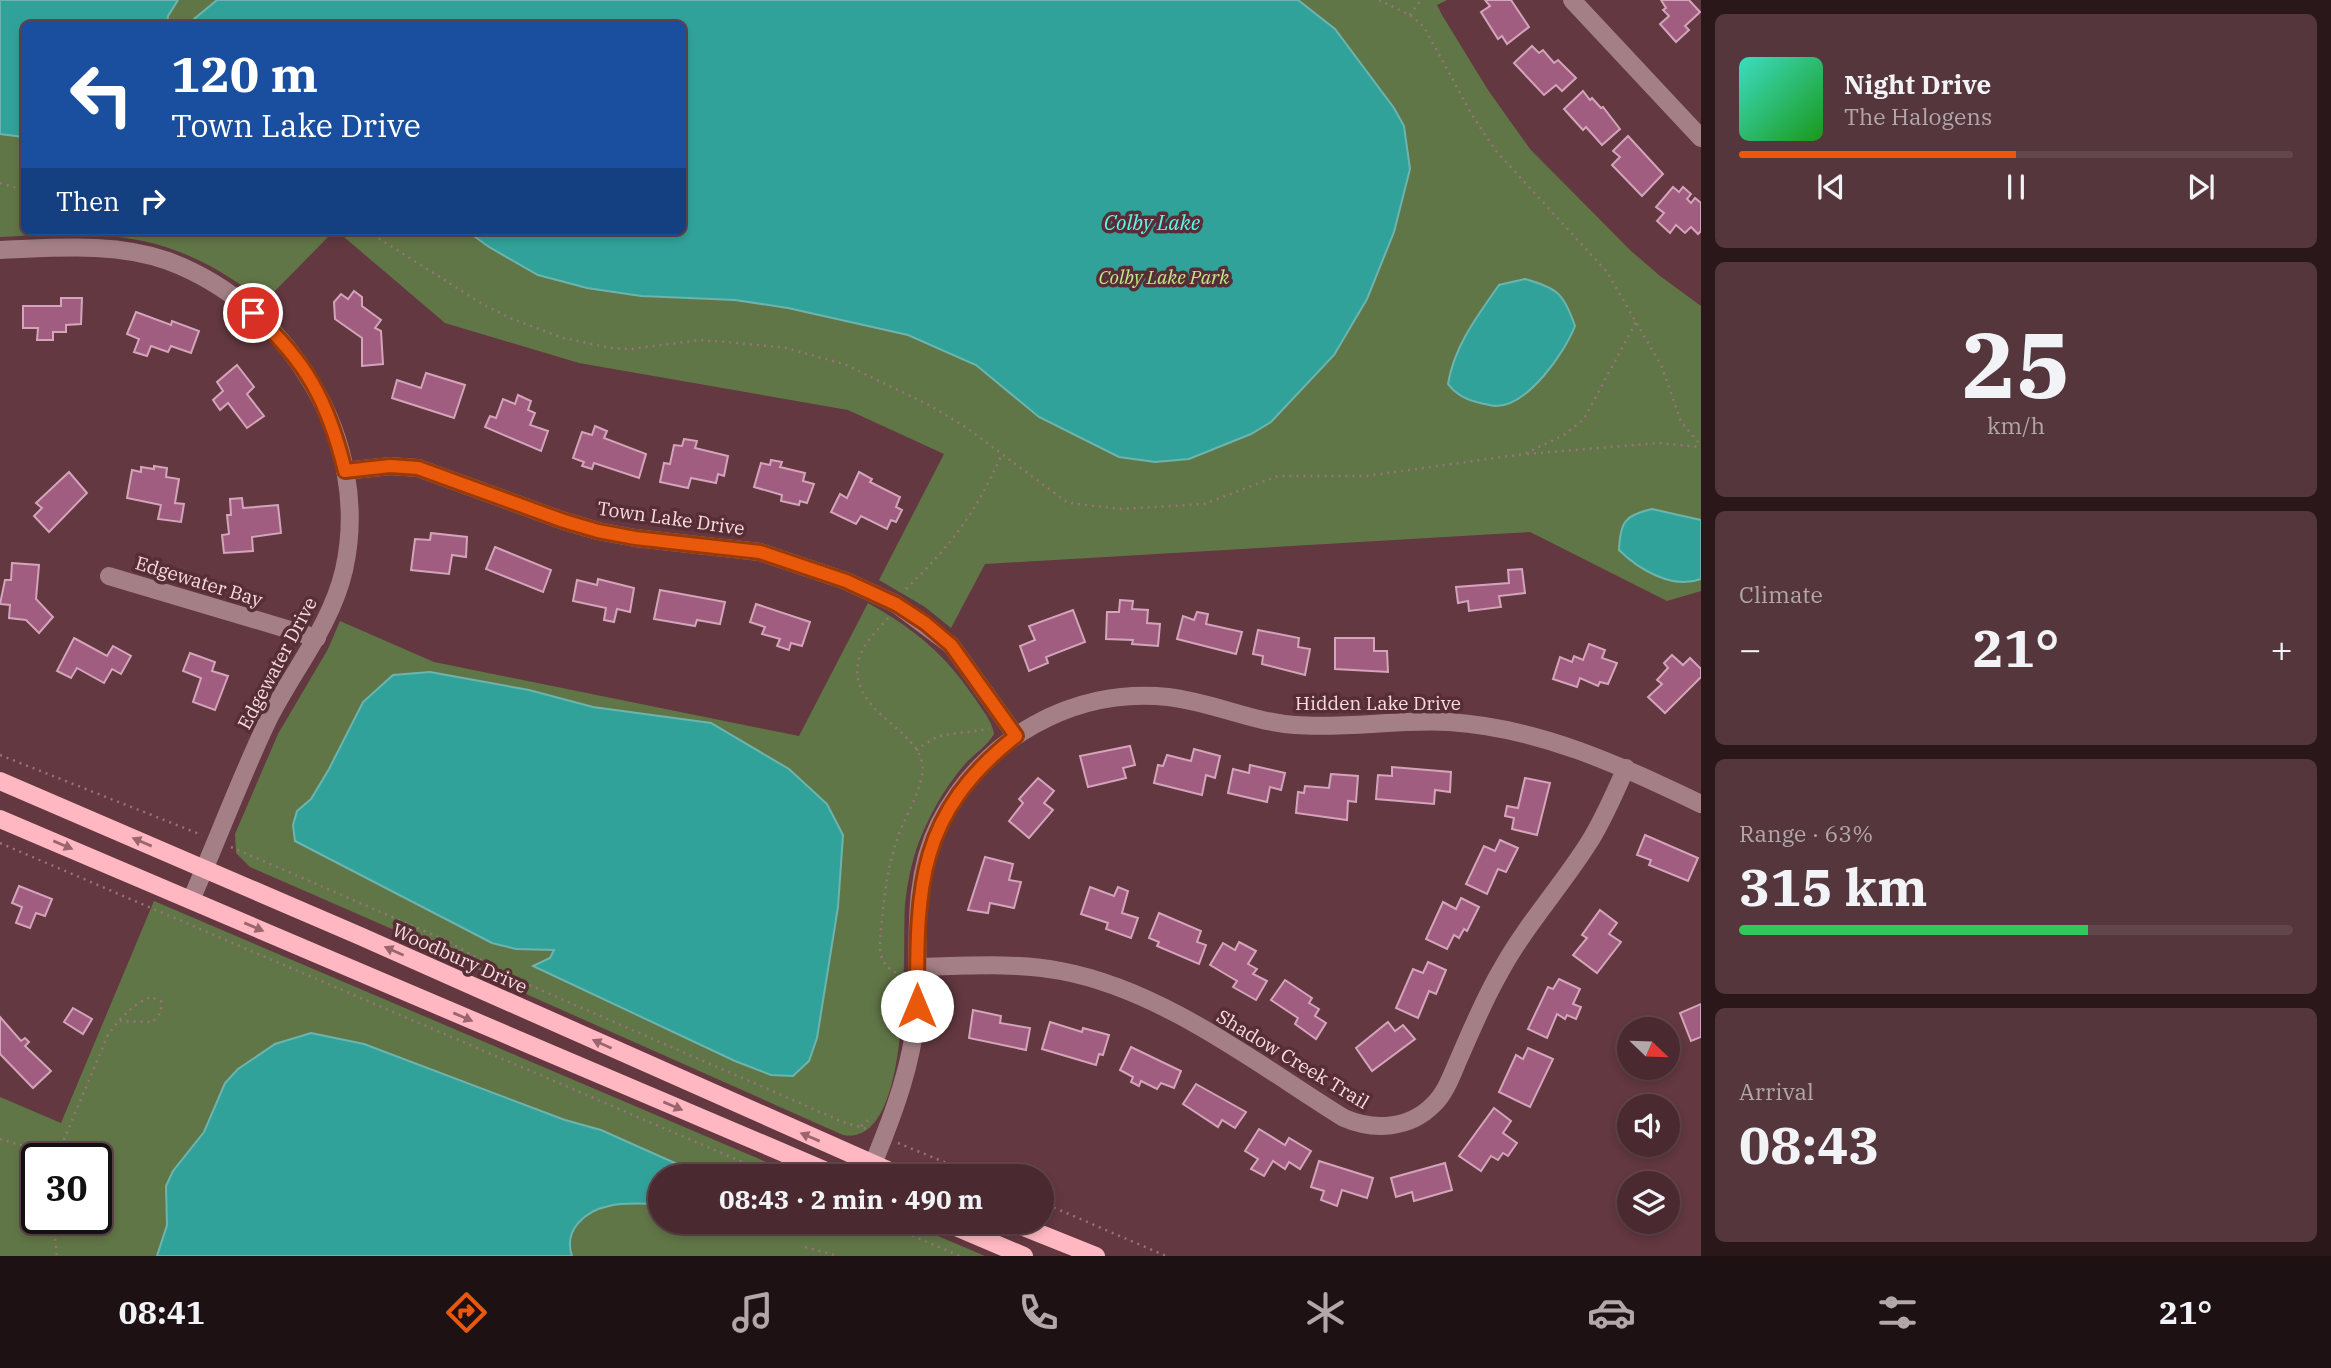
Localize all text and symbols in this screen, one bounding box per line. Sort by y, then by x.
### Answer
text: 120 m [171,42,318,105]
icon: left [56,49,147,140]
text: Night Drive [1844,67,1991,101]
text: The Halogens [1844,101,1992,131]
text: Town Lake Drive [171,104,421,146]
icon: previous [1812,168,1850,206]
icon: pause [1997,168,2035,206]
icon: next [2182,168,2220,206]
icon: right [134,182,172,220]
text: Then [56,184,120,218]
water label: Colby Lake [1104,208,1201,236]
park label: Colby Lake Park [1099,265,1230,289]
pin [223,283,283,343]
icon: arrive [234,294,272,332]
text: 25 [1961,305,2071,423]
text: km/h [1987,410,2045,440]
street label: Town Lake Drive [596,496,746,540]
street label: Edgewater Bay [133,550,266,612]
text: Climate [1739,579,1823,609]
street label: Edgewater Drive [232,593,322,733]
text: 21° [1973,614,2059,681]
text: − [1739,624,1762,673]
text: + [2270,624,2293,673]
street label: Hidden Lake Drive [1295,691,1461,715]
text: Range · 63% [1739,818,1873,848]
one-way arrow [132,836,152,848]
one-way arrow [52,840,73,851]
text: 315 km [1739,853,1928,920]
street label: Woodbury Drive [389,917,531,999]
one-way arrow [244,922,265,933]
one-way arrow [384,945,404,957]
position arrow [880,969,954,1043]
street label: Shadow Creek Trail [1212,1004,1374,1114]
one-way arrow [453,1011,474,1022]
north arrow [1617,1017,1680,1080]
map controls [1617,1017,1680,1234]
one-way arrow [592,1038,613,1049]
text: Arrival [1739,1076,1814,1106]
button: sound [1617,1094,1680,1157]
one-way arrow [662,1100,683,1111]
text: 08:43 [1739,1111,1880,1178]
one-way arrow [800,1131,821,1142]
speed limit sign: 30 [21,1143,112,1234]
button: layers [1617,1171,1680,1234]
text: 08:43 · 2 min · 490 m [719,1182,983,1216]
icon: directions [442,1288,491,1337]
icon: music [728,1288,777,1337]
icon: phone [1014,1288,1063,1337]
icon: climate [1301,1288,1350,1337]
icon: car [1587,1288,1636,1337]
icon: filters [1873,1288,1922,1337]
text: 08:41 [119,1291,205,1333]
text: 21° [2159,1291,2212,1333]

